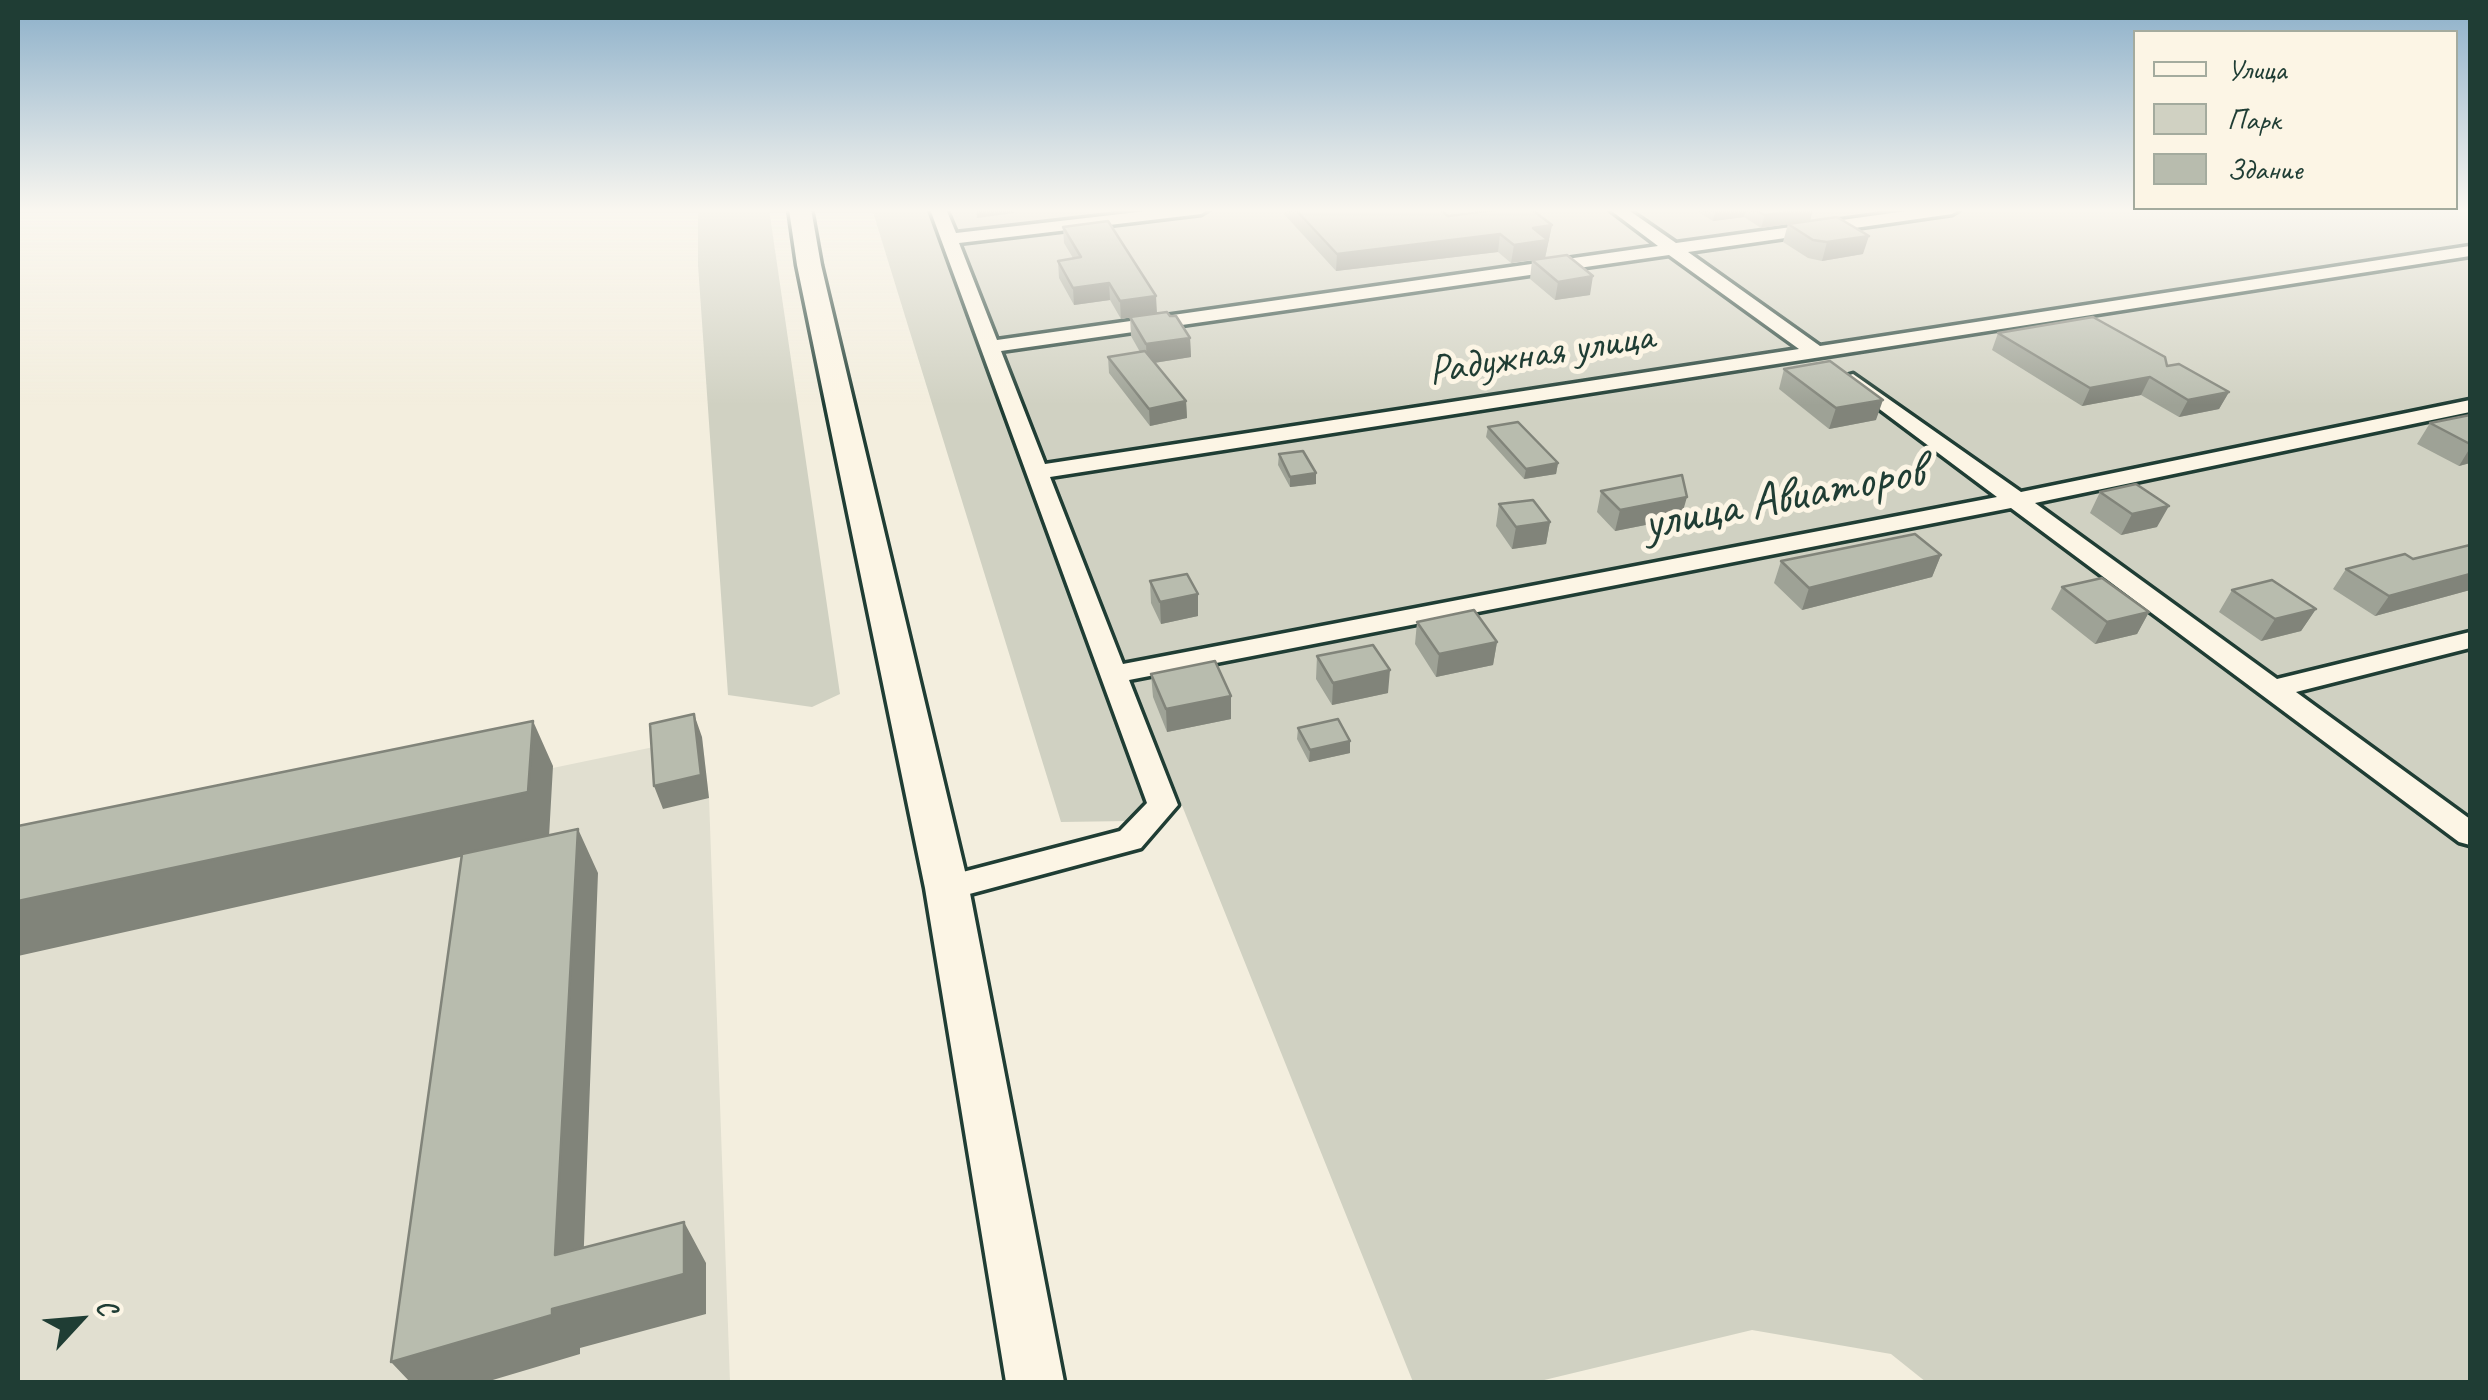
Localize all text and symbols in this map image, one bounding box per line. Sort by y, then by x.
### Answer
legend [2133,30,2458,210]
text: Улица [2227,50,2286,88]
text: Парк [2227,100,2281,138]
text: Здание [2227,150,2302,188]
street label: Радужная улица [1425,312,1657,398]
street label: улица Авиаторов [1638,442,1930,556]
north arrow [30,1270,130,1370]
text: С [89,1293,126,1320]

